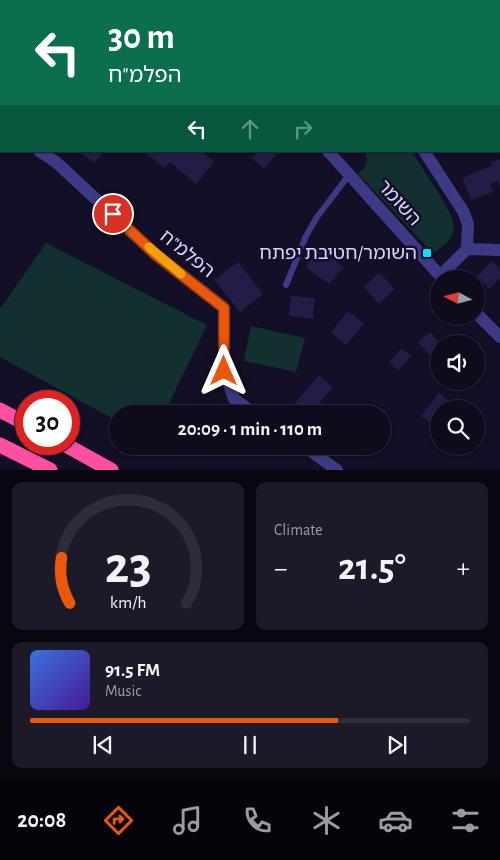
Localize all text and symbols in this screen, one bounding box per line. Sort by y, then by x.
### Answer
icon: left [25,20,90,85]
text: 30 m [108,20,175,55]
text: הפלמ"ח [108,64,182,86]
icon: left [183,115,211,143]
icon: ahead [236,115,264,143]
icon: right [289,115,317,143]
street label: השומר [374,177,424,229]
pin [92,193,134,235]
icon: arrive [99,200,127,228]
street label: הפלמ"ח [156,227,218,281]
place label: השומר/חטיבת יפתח [259,244,417,263]
marker: השומר/חטיבת יפתח [421,247,433,259]
north arrow [430,270,485,325]
map controls [430,270,485,455]
button: sound [430,335,485,390]
position arrow [197,344,249,396]
speed limit sign: 30 [15,390,80,455]
button: search [430,400,485,455]
text: 20:09 · 1 min · 110 m [178,420,322,439]
text: Climate [274,522,323,538]
text: 23 [105,540,151,592]
text: 21.5° [338,549,406,587]
text: − [274,555,287,583]
text: + [457,555,470,583]
text: km/h [110,594,146,612]
text: 91.5 FM [105,661,160,680]
text: Music [105,683,141,699]
icon: previous [89,731,117,759]
icon: pause [236,731,264,759]
icon: next [383,731,411,759]
icon: directions [101,803,136,838]
icon: music [170,803,205,838]
icon: phone [240,803,275,838]
icon: climate [309,803,344,838]
icon: car [378,803,413,838]
icon: filters [448,803,483,838]
text: 20:08 [17,809,66,831]

